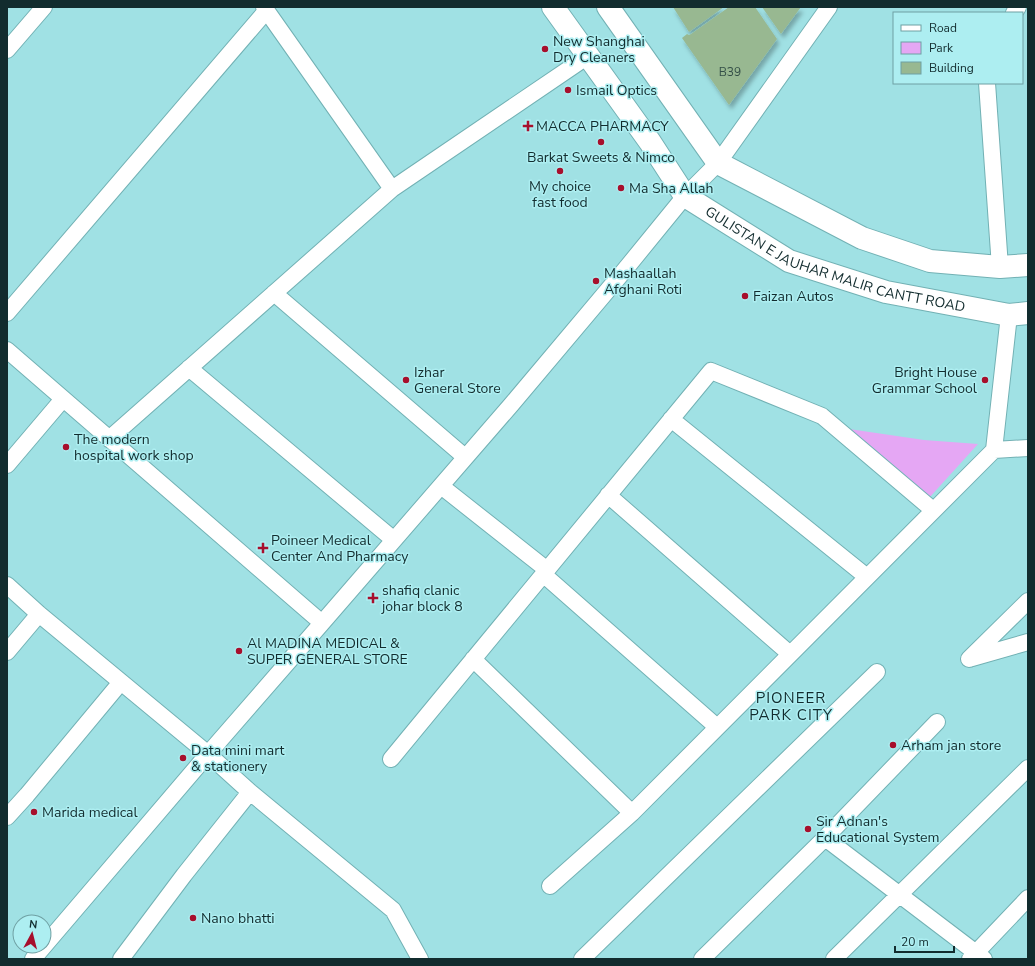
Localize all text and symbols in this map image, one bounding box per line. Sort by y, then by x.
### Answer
legend [893,12,1023,84]
text: Road [929,20,957,36]
place label: New Shanghai Dry Cleaners [553,32,645,67]
text: Park [929,40,954,56]
marker: New Shanghai Dry Cleaners [540,44,550,54]
text: Building [929,60,974,76]
house number: B39 [719,64,741,80]
place label: Ismail Optics [576,81,657,100]
marker: Ismail Optics [563,85,573,95]
place label: MACCA PHARMACY [536,117,669,136]
marker: MACCA PHARMACY [523,121,533,131]
marker: Barkat Sweets & Nimco [596,137,606,147]
place label: Barkat Sweets & Nimco [527,148,675,167]
marker: My choice fast food [555,166,565,176]
place label: My choice fast food [529,177,591,212]
place label: Ma Sha Allah [629,179,713,198]
marker: Ma Sha Allah [616,183,626,193]
street label: GULISTAN E JAUHAR MALIR CANTT ROAD [702,202,967,317]
place label: Mashaallah Afghani Roti [604,264,682,299]
marker: Mashaallah Afghani Roti [591,276,601,286]
place label: Faizan Autos [753,287,834,306]
marker: Faizan Autos [740,291,750,301]
place label: Izhar General Store [414,363,501,398]
place label: Bright House Grammar School [872,363,978,398]
marker: Izhar General Store [401,375,411,385]
marker: Bright House Grammar School [980,375,990,385]
place label: The modern hospital work shop [74,430,194,465]
marker: The modern hospital work shop [61,442,71,452]
place label: Poineer Medical Center And Pharmacy [271,531,409,566]
marker: Poineer Medical Center And Pharmacy [258,543,268,553]
place label: shafiq clanic johar block 8 [381,581,463,616]
marker: shafiq clanic johar block 8 [367,592,379,604]
place label: Al MADINA MEDICAL & SUPER GENERAL STORE [247,634,408,669]
marker: Al MADINA MEDICAL & SUPER GENERAL STORE [234,646,244,656]
district label: PIONEER PARK CITY [749,688,833,725]
place label: Arham jan store [901,736,1001,755]
marker: Arham jan store [888,740,898,750]
place label: Data mini mart & stationery [191,741,285,776]
marker: Data mini mart & stationery [178,753,188,763]
place label: Marida medical [42,803,139,822]
marker: Marida medical [29,807,39,817]
place label: Sir Adnan's Educational System [816,812,940,847]
marker: Sir Adnan's Educational System [803,824,813,834]
place label: Nano bhatti [201,909,275,928]
marker: Nano bhatti [188,913,198,923]
north arrow [12,914,52,954]
text: N [28,917,38,933]
scale bar [895,928,954,954]
text: 20 m [901,934,929,950]

